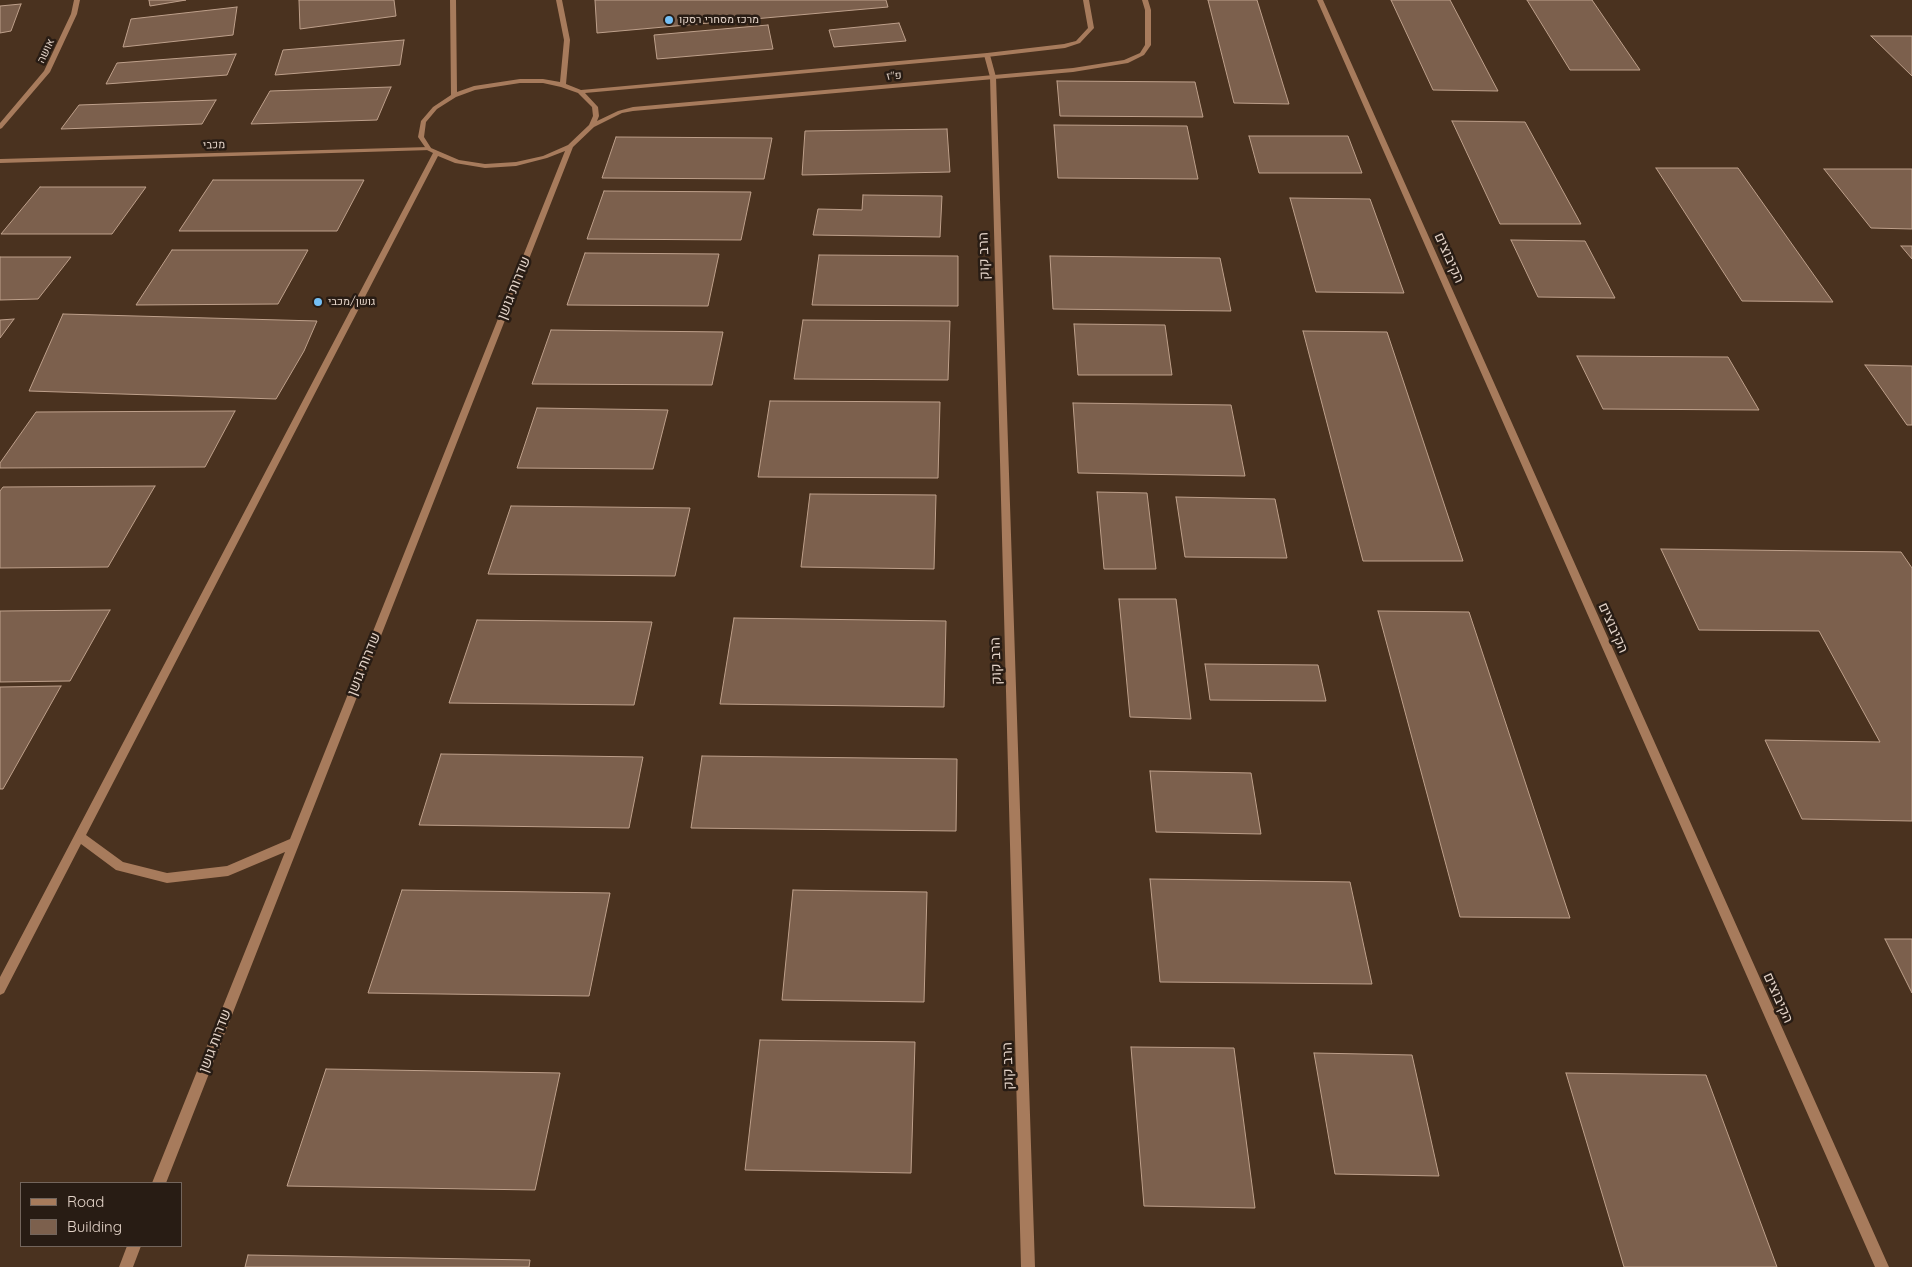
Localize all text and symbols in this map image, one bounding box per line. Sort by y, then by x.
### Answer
place label: מרכז מסחרי רסקו [679,13,759,27]
marker: מרכז מסחרי רסקו [663,14,675,26]
street label: אושה [35,37,57,65]
street label: פ"ז [886,69,902,83]
street label: מכבי [203,138,225,152]
street label: הקיבוצים [1430,230,1468,286]
street label: הרב קוק [975,232,993,280]
street label: שדרות גושן [494,254,534,322]
place label: גושן/מכבי [328,295,375,309]
marker: גושן/מכבי [312,296,324,308]
street label: הקיבוצים [1594,600,1632,656]
street label: שדרות גושן [344,630,384,698]
street label: הרב קוק [987,637,1005,685]
street label: הקיבוצים [1759,970,1797,1026]
street label: שדרות גושן [195,1007,235,1075]
street label: הרב קוק [999,1042,1017,1090]
legend [20,1182,182,1247]
text: Road [67,1192,104,1211]
text: Building [67,1217,122,1236]

